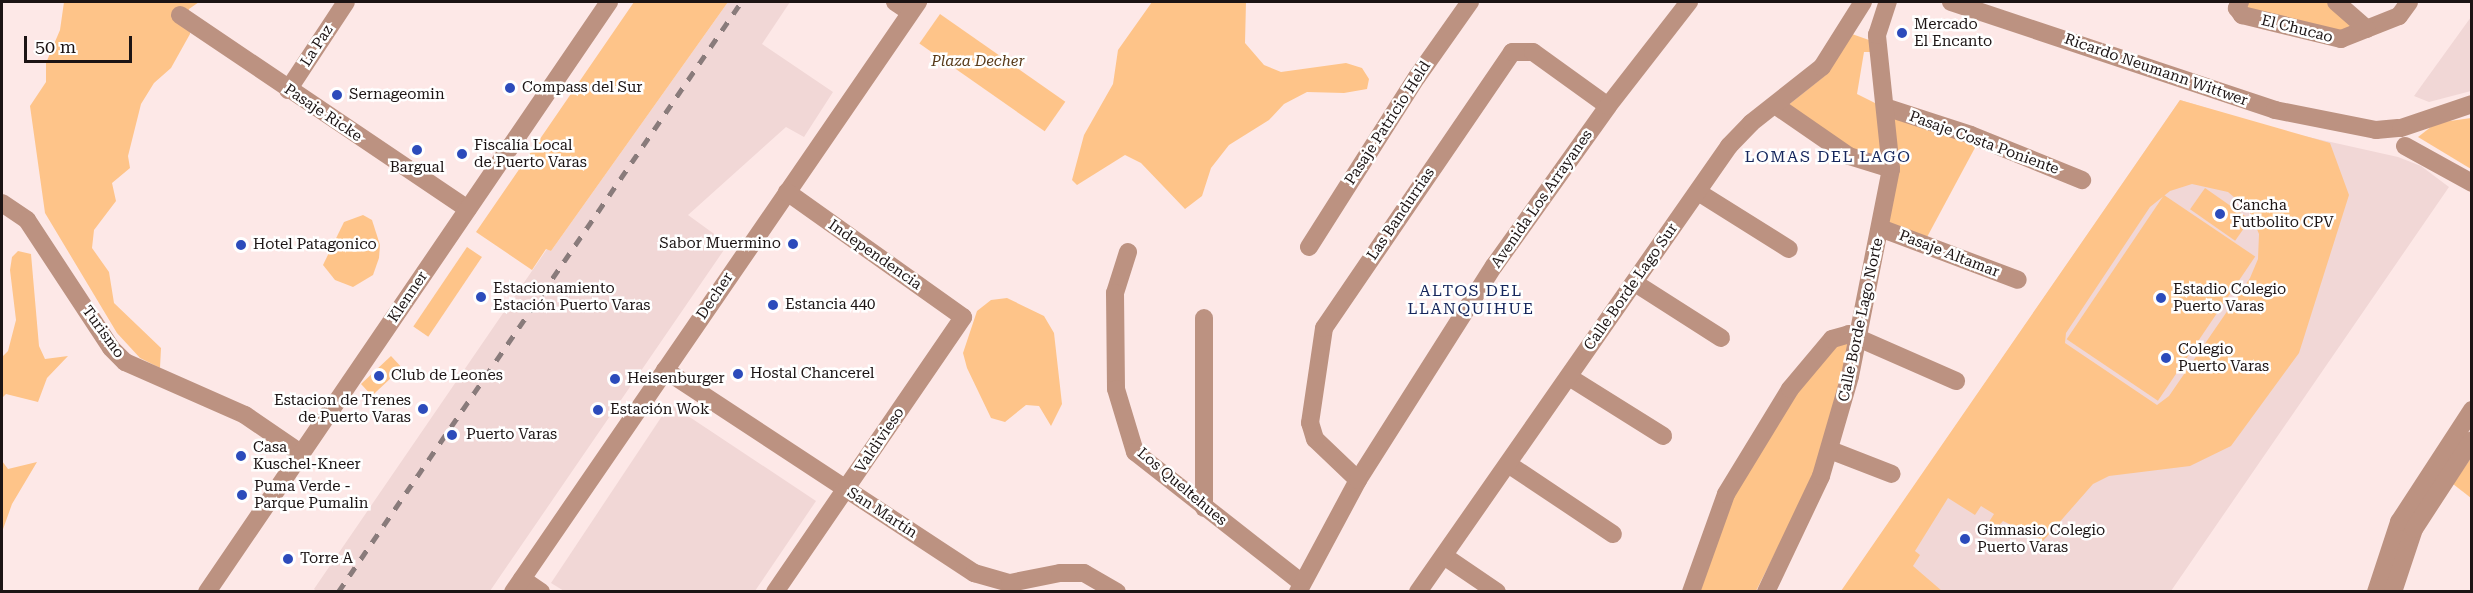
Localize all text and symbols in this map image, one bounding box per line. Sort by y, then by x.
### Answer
street label: El Chucao [2259,11,2335,47]
place label: Mercado El Encanto [1914,15,1992,50]
street label: La Paz [297,22,337,70]
scale bar [27,24,135,62]
marker: Mercado El Encanto [1895,26,1909,40]
street label: Ricardo Neumann Wittwer [2062,30,2250,110]
text: 50 m [35,36,76,57]
park label: Plaza Decher [931,53,1025,71]
street label: Pasaje Patricio Held [1341,58,1435,188]
place label: Compass del Sur [522,79,642,97]
street label: Pasaje Ricke [281,80,365,146]
marker: Compass del Sur [503,81,517,95]
place label: Sernageomin [349,86,445,104]
marker: Sernageomin [330,88,344,102]
street label: Pasaje Costa Poniente [1907,107,2061,179]
street label: Avenida Los Arrayanes [1488,127,1596,271]
place label: Fiscalía Local de Puerto Varas [474,136,587,171]
marker: Bargual [410,143,424,157]
marker: Fiscalía Local de Puerto Varas [455,147,469,161]
district label: LOMAS DEL LAGO [1745,147,1911,167]
place label: Bargual [390,159,444,177]
street label: Las Bandurrias [1363,164,1439,264]
place label: Cancha Futbolito CPV [2232,196,2334,231]
marker: Cancha Futbolito CPV [2213,207,2227,221]
street label: Independencia [825,216,925,294]
street label: Calle Borde Lago Sur [1580,220,1682,354]
street label: Pasaje Altamar [1896,227,2002,281]
place label: Sabor Muermino [659,235,781,253]
place label: Hotel Patagonico [253,236,377,254]
street label: Calle Borde Lago Norte [1835,236,1887,404]
marker: Sabor Muermino [786,237,800,251]
marker: Hotel Patagonico [234,238,248,252]
street label: Klenner [384,268,432,326]
street label: Decher [693,269,737,323]
place label: Estacionamiento Estación Puerto Varas [493,279,650,314]
place label: Estadio Colegio Puerto Varas [2173,280,2286,315]
district label: ALTOS DEL LLANQUIHUE [1408,281,1534,319]
marker: Estacionamiento Estación Puerto Varas [474,290,488,304]
marker: Estadio Colegio Puerto Varas [2154,291,2168,305]
place label: Estancia 440 [785,296,876,314]
marker: Estancia 440 [766,298,780,312]
street label: Turismo [78,302,128,362]
place label: Colegio Puerto Varas [2178,340,2269,375]
marker: Colegio Puerto Varas [2159,351,2173,365]
place label: Hostal Chancerel [750,365,874,383]
place label: Club de Leones [391,367,503,385]
marker: Hostal Chancerel [731,367,745,381]
marker: Club de Leones [372,369,386,383]
place label: Heisenburger [627,370,725,388]
marker: Heisenburger [608,372,622,386]
place label: Estacion de Trenes de Puerto Varas [274,391,411,426]
place label: Estación Wok [610,401,710,419]
marker: Estacion de Trenes de Puerto Varas [416,402,430,416]
marker: Estación Wok [591,403,605,417]
street label: Valdivieso [852,404,908,476]
marker: Puerto Varas [443,426,461,444]
place label: Puerto Varas [466,426,557,444]
place label: Casa Kuschel-Kneer [253,438,361,473]
street label: Los Queltehues [1134,444,1230,530]
marker: Casa Kuschel-Kneer [234,449,248,463]
place label: Puma Verde - Parque Pumalin [254,477,368,512]
street label: San Martín [844,484,920,542]
marker: Puma Verde - Parque Pumalin [235,488,249,502]
place label: Gimnasio Colegio Puerto Varas [1977,521,2105,556]
marker: Gimnasio Colegio Puerto Varas [1958,532,1972,546]
place label: Torre A [300,550,353,568]
marker: Torre A [281,552,295,566]

